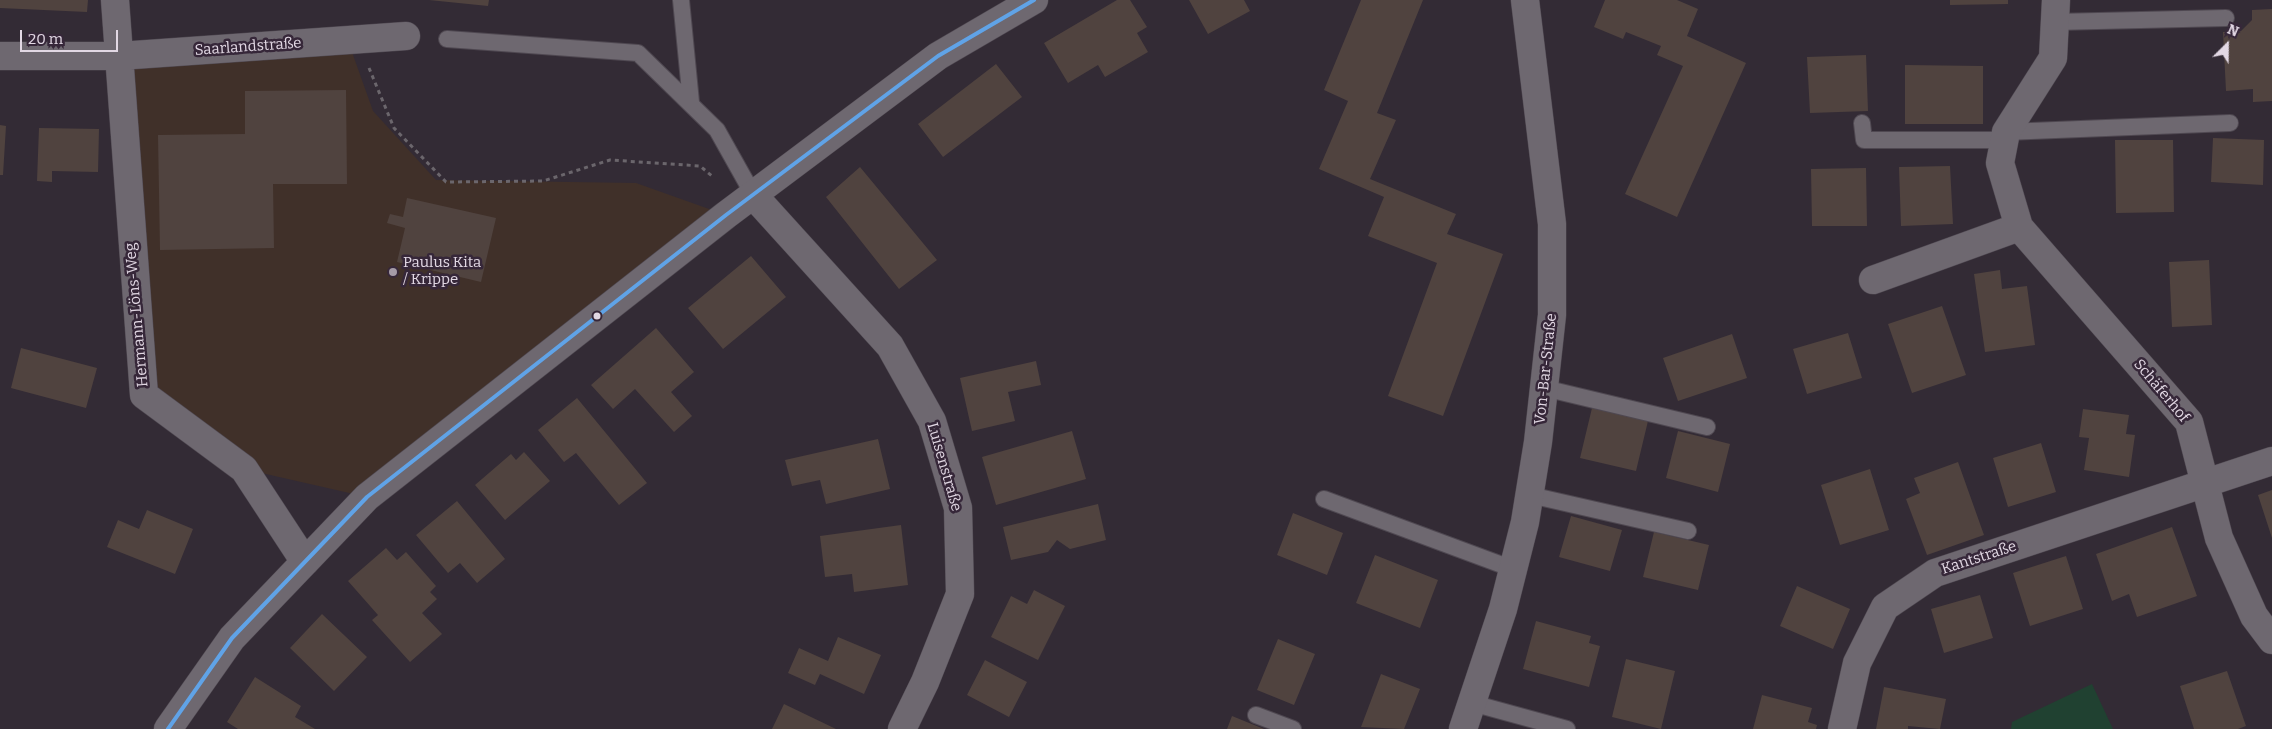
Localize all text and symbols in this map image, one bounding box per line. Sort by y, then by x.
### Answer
scale bar [22,20,120,52]
north arrow [2202,20,2252,70]
text: N [2225,21,2241,41]
text: 20 m [28,30,63,48]
street label: Saarlandstraße [194,34,302,60]
street label: Hermann-Löns-Weg [122,242,152,388]
place label: Paulus Kita / Krippe [403,254,481,289]
marker: Paulus Kita / Krippe [387,266,399,278]
unlabelled marker [592,311,602,321]
street label: Von-Bar-Straße [1531,313,1561,425]
street label: Schäferhof [2129,356,2193,426]
street label: Luisenstraße [923,421,965,513]
street label: Kantstraße [1939,537,2019,579]

